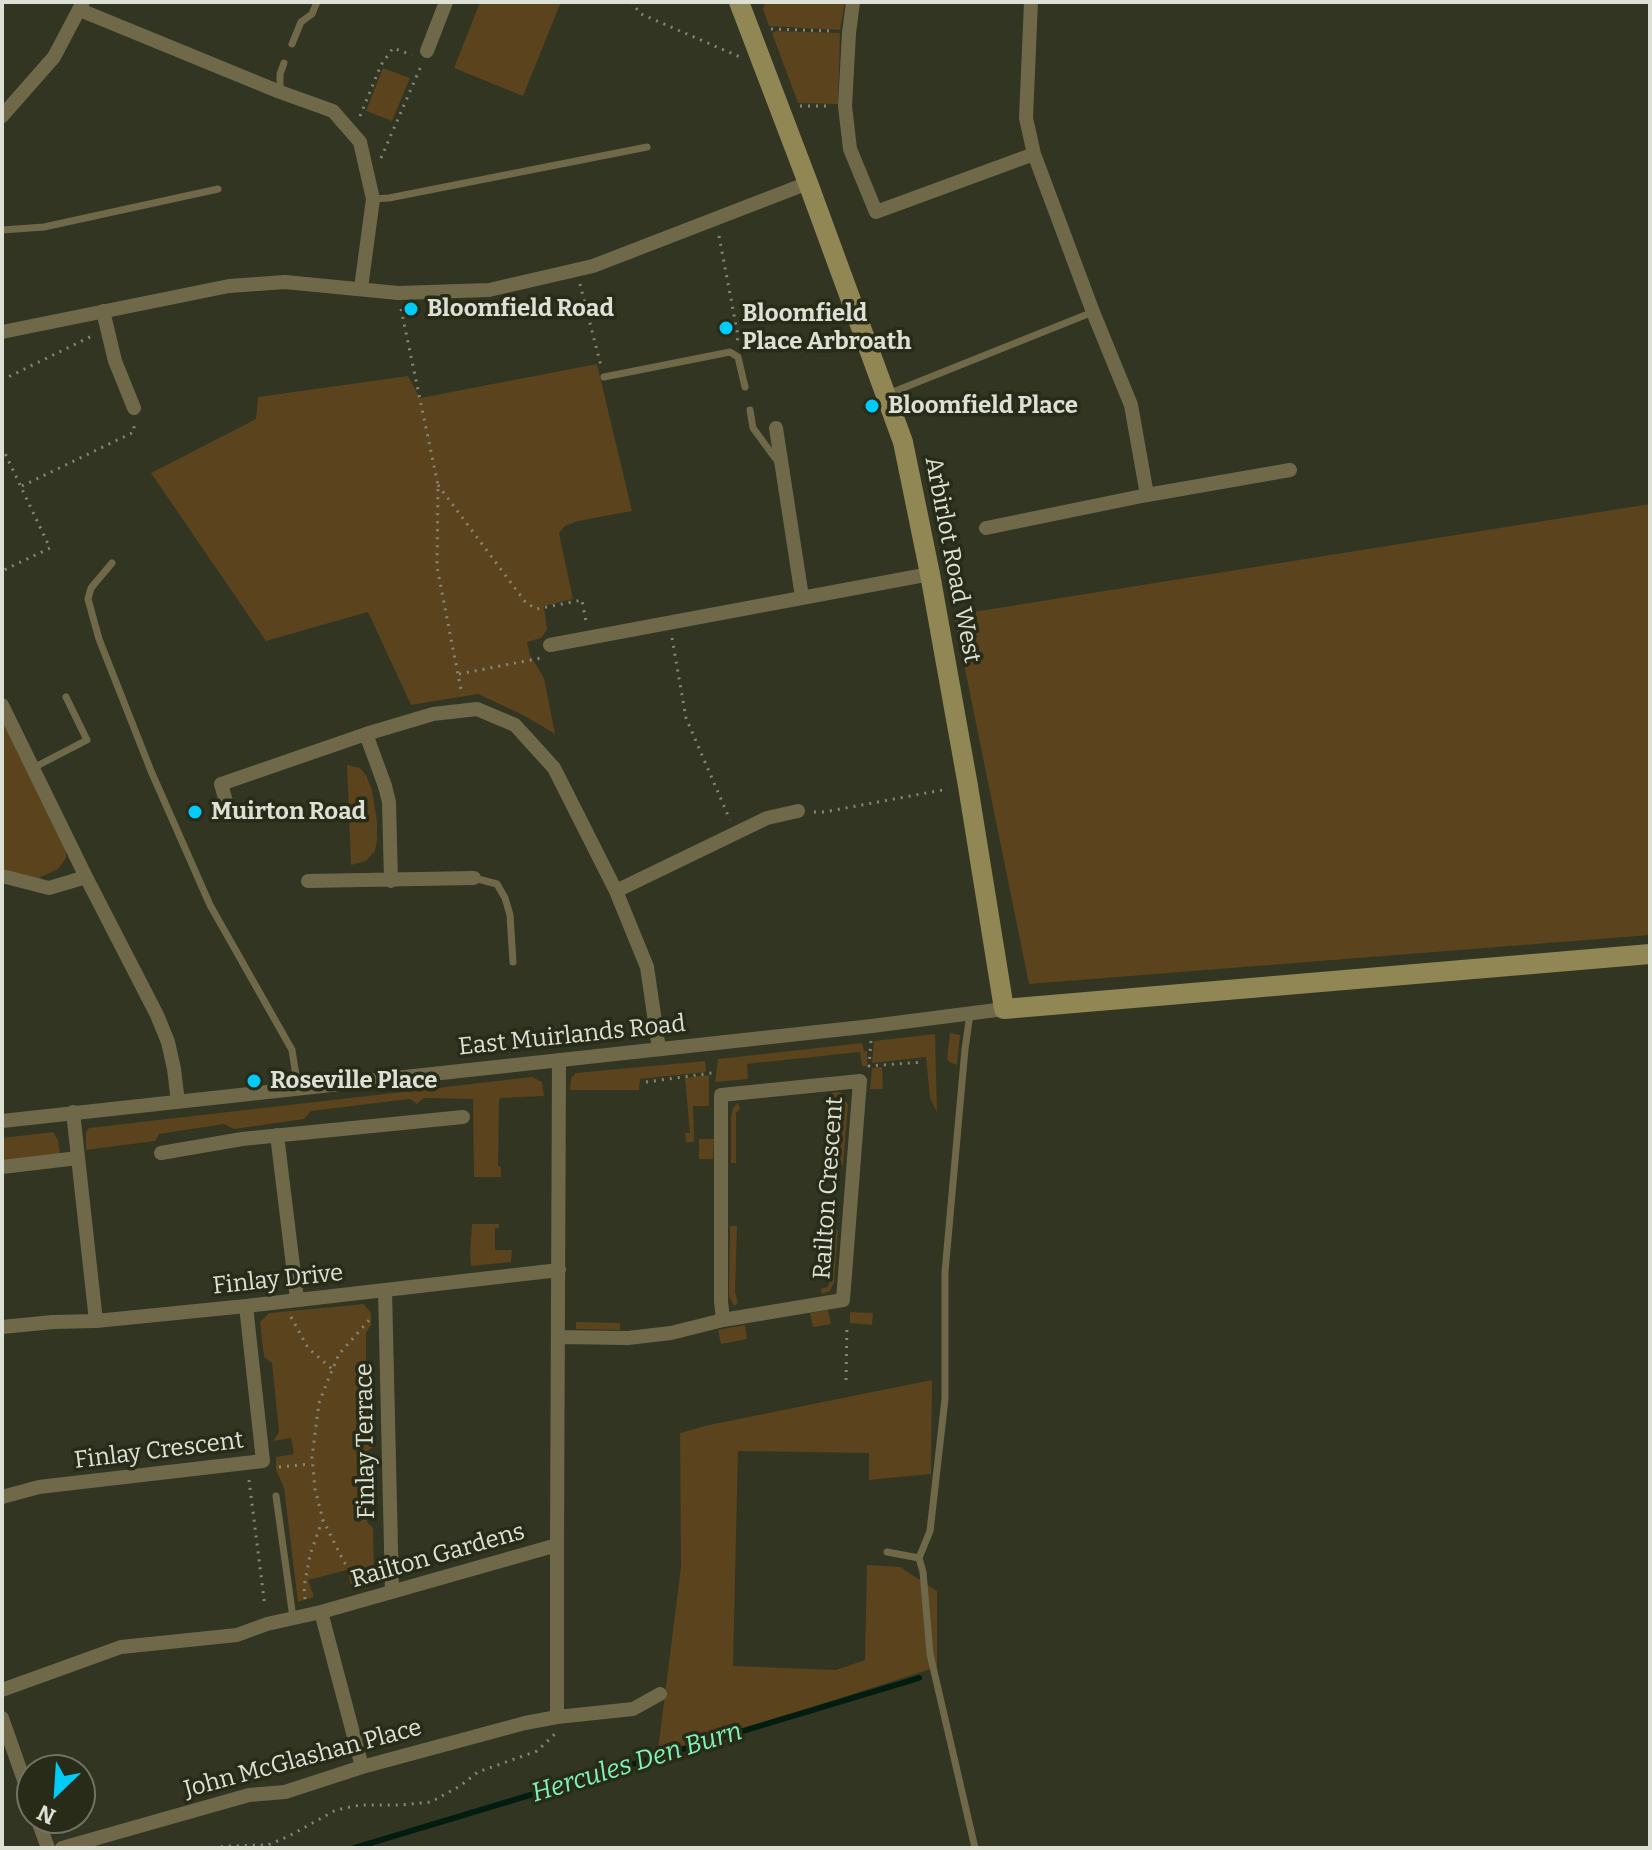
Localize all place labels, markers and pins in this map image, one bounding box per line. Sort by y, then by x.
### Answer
place label: Bloomfield Road [427,295,614,323]
marker: Bloomfield Road [402,300,420,318]
place label: Bloomfield Place Arbroath [742,300,911,356]
marker: Bloomfield Place Arbroath [717,319,735,337]
place label: Bloomfield Place [888,392,1078,420]
marker: Bloomfield Place [863,397,881,415]
place label: Muirton Road [211,798,366,826]
marker: Muirton Road [186,803,204,821]
place label: Roseville Place [270,1067,437,1095]
marker: Roseville Place [245,1072,263,1090]

